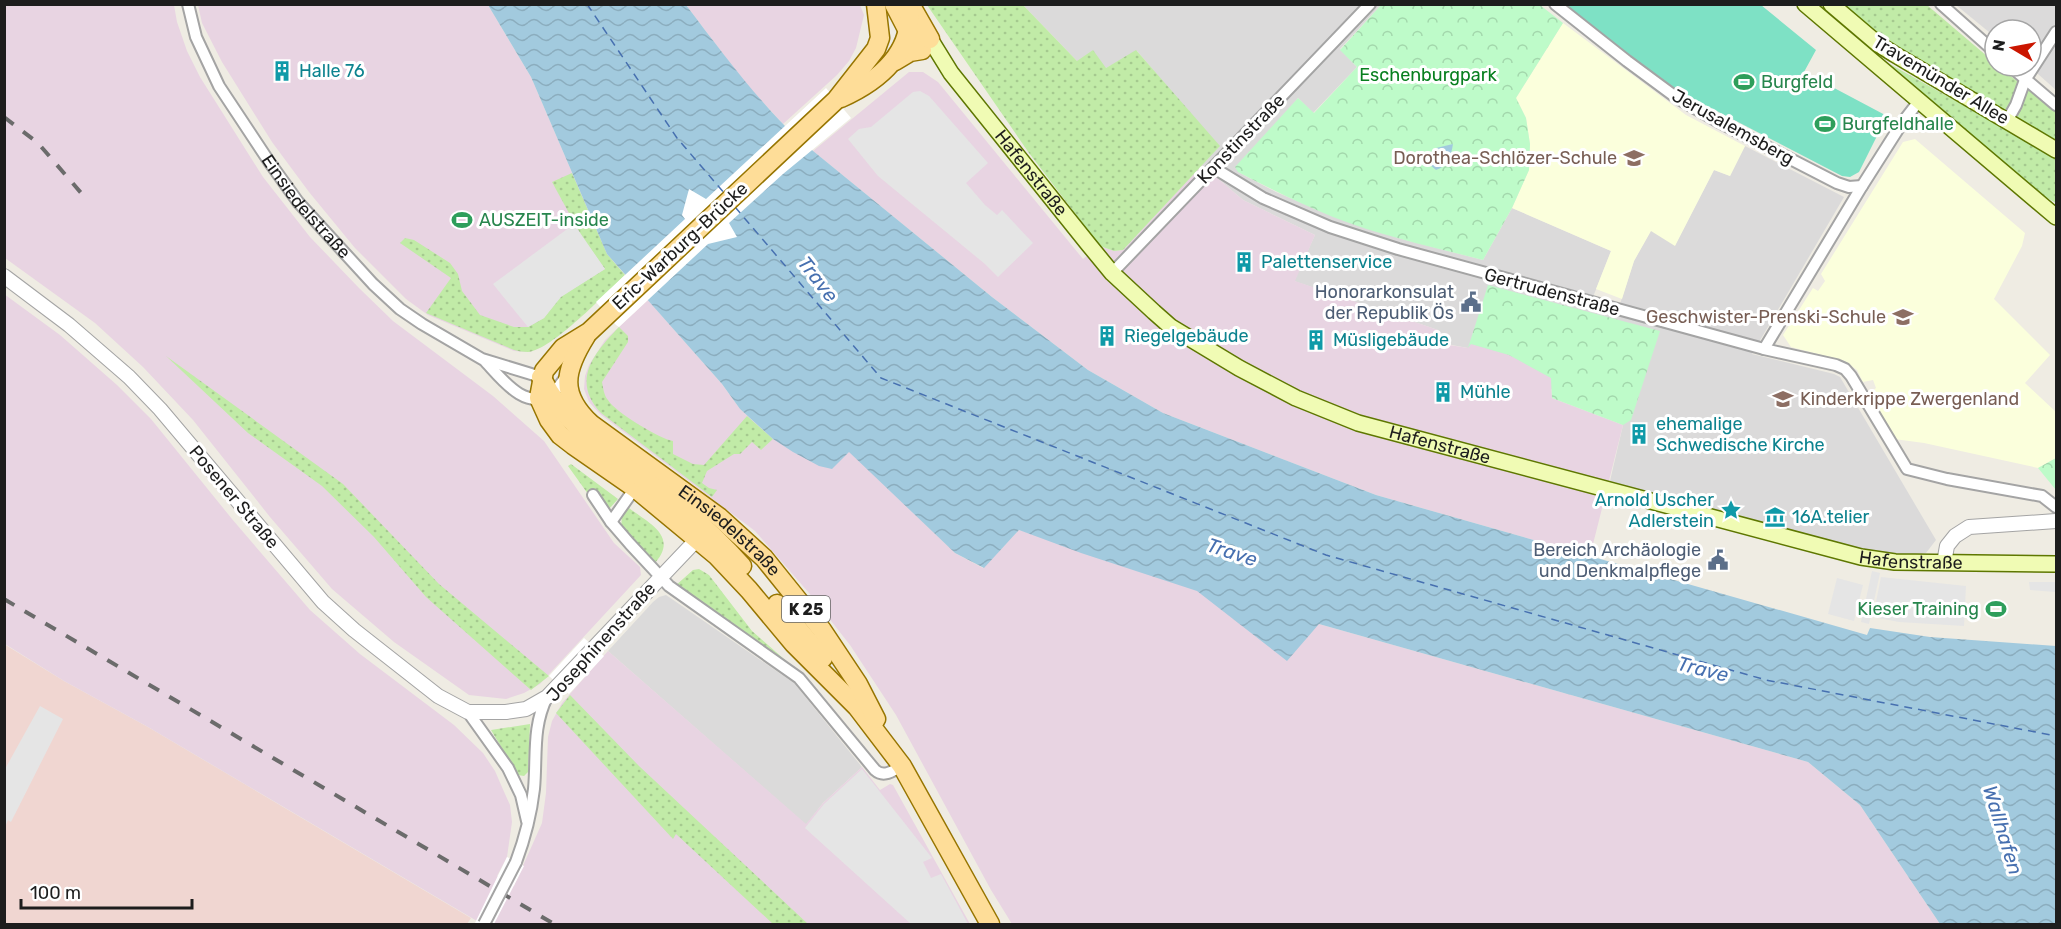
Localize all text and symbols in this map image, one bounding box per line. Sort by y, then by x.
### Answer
north arrow [1983,18,2043,78]
street label: Travemünder Allee [1869,31,2013,129]
text: N [1988,38,2009,53]
building icon: Halle 76 [270,59,294,83]
place label: Halle 76 [299,60,365,82]
park label: Eschenburgpark [1359,64,1498,86]
sports icon: Burgfeld [1732,70,1756,94]
place label: Burgfeld [1761,71,1833,93]
street label: Jerusalemsberg [1668,84,1798,170]
street label: Konstinstraße [1193,89,1289,189]
sports icon: Burgfeldhalle [1813,112,1837,136]
place label: Burgfeldhalle [1842,113,1954,135]
street label: Hafenstraße [990,125,1072,220]
school or university icon: Dorothea-Schlözer-Schule [1622,146,1646,170]
place label: Dorothea-Schlözer-Schule [1393,147,1617,169]
street label: Einsiedelstraße [257,150,355,263]
street label: Eric-Warburg-Brücke [608,177,752,315]
sports icon: AUSZEIT-inside [450,208,474,232]
place label: AUSZEIT-inside [479,209,609,231]
building icon: Palettenservice [1232,250,1256,274]
water label: Trave [793,251,843,307]
place label: Palettenservice [1261,251,1392,273]
street label: Gertrudenstraße [1482,263,1622,321]
place label: Honorarkonsulat der Republik Ös [1315,281,1454,324]
public building icon: Honorarkonsulat der Republik Ös [1459,290,1483,314]
school or university icon: Geschwister-Prenski-Schule [1891,305,1915,329]
place label: Geschwister-Prenski-Schule [1646,306,1886,328]
building icon: Riegelgebäude [1095,324,1119,348]
place label: Riegelgebäude [1124,325,1249,347]
building icon: Müsligebäude [1304,328,1328,352]
place label: Müsligebäude [1333,329,1449,351]
building icon: Mühle [1431,380,1455,404]
place label: Mühle [1460,381,1511,403]
school or university icon: Kinderkrippe Zwergenland [1771,387,1795,411]
place label: Kinderkrippe Zwergenland [1800,388,2019,410]
place label: ehemalige Schwedische Kirche [1656,413,1825,456]
street label: Hafenstraße [1387,421,1493,469]
building icon: ehemalige Schwedische Kirche [1627,422,1651,446]
street label: Posener Straße [184,441,284,553]
street label: Einsiedelstraße [674,480,785,581]
place label: Arnold Uscher Adlerstein [1595,489,1714,532]
place icon: Arnold Uscher Adlerstein [1719,498,1743,522]
museum icon: 16A.telier [1763,505,1787,529]
place label: 16A.telier [1792,506,1870,528]
water label: Trave [1204,533,1260,571]
place label: Bereich Archäologie und Denkmalpflege [1533,539,1701,582]
street label: Hafenstraße [1857,546,1963,574]
public building icon: Bereich Archäologie und Denkmalpflege [1706,548,1730,572]
street label: Josephinenstraße [542,578,660,706]
road number: K 25 [782,596,830,622]
sports icon: Kieser Training [1984,597,2008,621]
place label: Kieser Training [1857,598,1979,620]
water label: Trave [1675,651,1731,687]
water label: Wallhafen [1978,782,2028,878]
scale bar [21,872,192,910]
text: 100 m [30,882,81,904]

